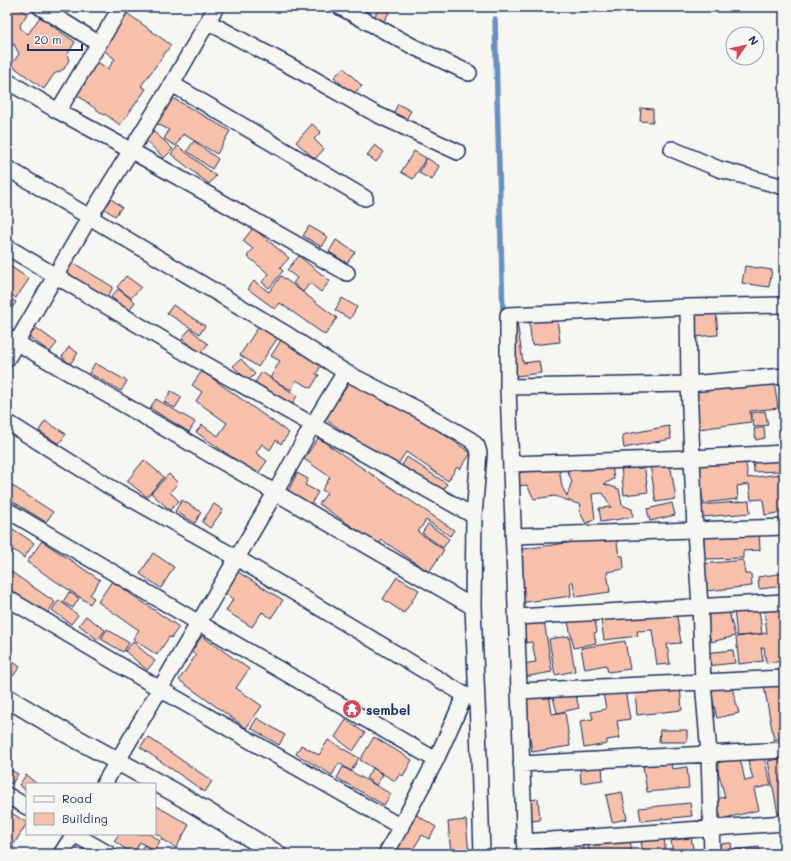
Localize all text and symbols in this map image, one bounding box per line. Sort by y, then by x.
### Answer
scale bar [28,26,82,52]
north arrow [725,26,765,66]
text: 20 m [34,31,62,47]
text: N [745,32,762,48]
temple icon: sembel [341,698,363,720]
place label: sembel [366,701,410,718]
legend [26,783,156,835]
text: Road [62,790,92,806]
text: Building [62,810,108,826]

